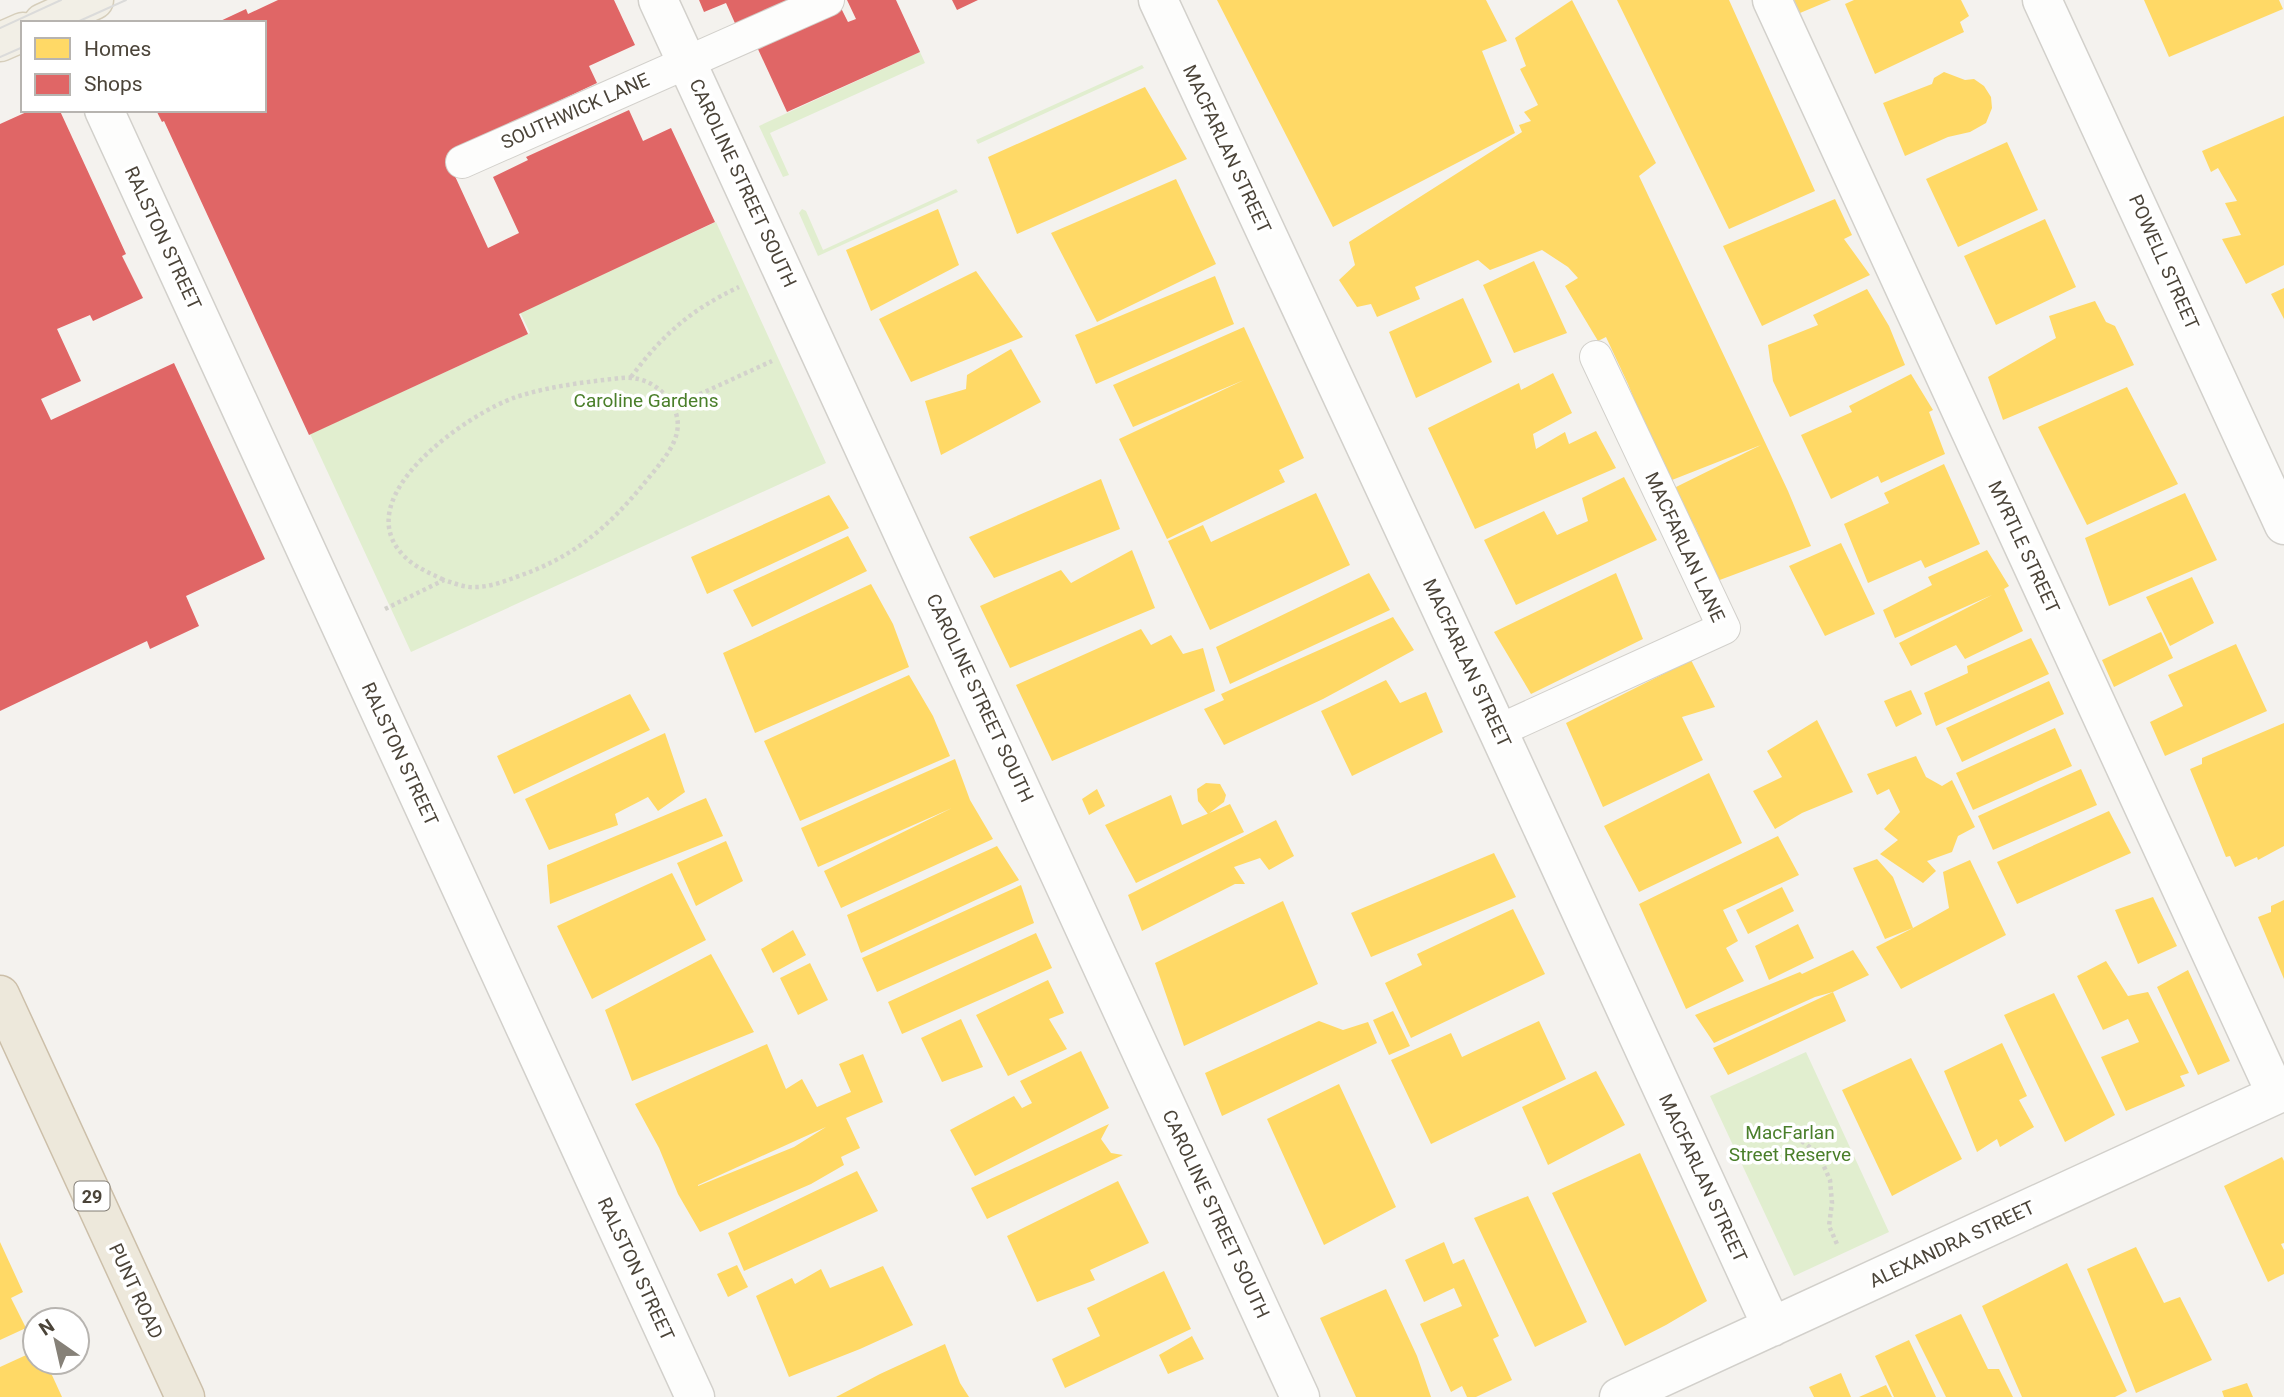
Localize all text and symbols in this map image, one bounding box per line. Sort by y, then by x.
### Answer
legend [21,21,266,112]
text: Homes [84,37,151,61]
street label: MACFARLAN STREET [1178,61,1276,237]
street label: SOUTHWICK LANE [497,68,653,154]
text: Shops [84,72,143,96]
street label: CAROLINE STREET SOUTH [685,75,801,291]
street label: RALSTON STREET [120,163,206,313]
street label: POWELL STREET [2124,191,2204,333]
park label: Caroline Gardens [574,389,718,412]
street label: MACFARLAN LANE [1640,468,1730,626]
street label: MYRTLE STREET [1983,477,2065,617]
street label: MACFARLAN STREET [1418,575,1516,751]
street label: CAROLINE STREET SOUTH [922,590,1038,806]
street label: RALSTON STREET [357,679,443,829]
street label: MACFARLAN STREET [1654,1090,1752,1266]
street label: CAROLINE STREET SOUTH [1158,1106,1274,1322]
park label: MacFarlan Street Reserve [1729,1121,1851,1166]
road number: 29 [74,1182,110,1210]
street label: RALSTON STREET [593,1194,679,1344]
street label: ALEXANDRA STREET [1866,1196,2038,1292]
street label: PUNT ROAD [104,1240,168,1342]
north arrow [21,1306,91,1376]
text: N [35,1314,59,1341]

